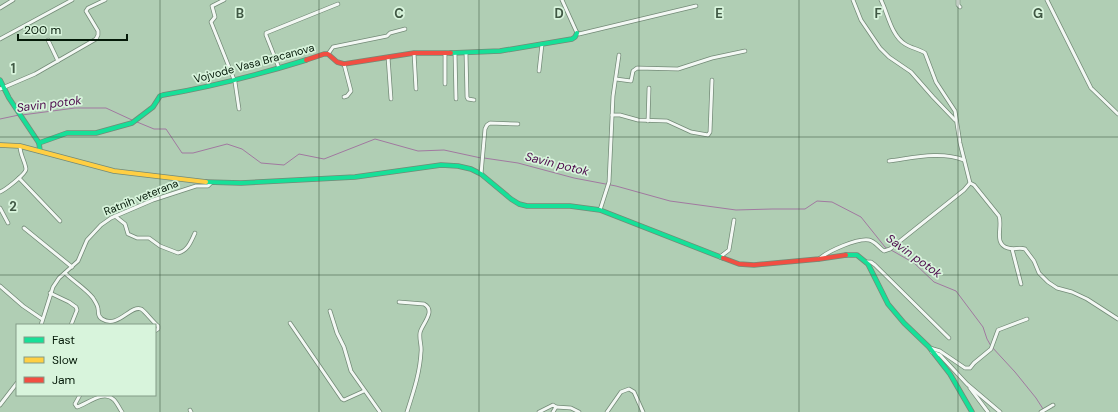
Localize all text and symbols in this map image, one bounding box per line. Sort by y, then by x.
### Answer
text: B [236,5,244,22]
text: C [394,5,404,22]
text: D [554,5,564,22]
text: E [715,5,723,22]
text: F [874,5,882,22]
text: G [1033,5,1043,22]
scale bar [18,16,127,42]
text: 200 m [24,22,61,38]
street label: Vojvode Vasa Bracanova [192,40,316,86]
text: 1 [11,60,15,77]
water label: Savin potok [16,92,83,116]
water label: Savin potok [523,148,591,180]
street label: Ratnih veterana [102,176,180,218]
text: 2 [9,198,17,215]
water label: Savin potok [883,230,946,282]
legend [16,324,156,396]
text: Fast [52,332,75,348]
text: Slow [52,352,78,368]
text: Jam [52,372,75,388]

